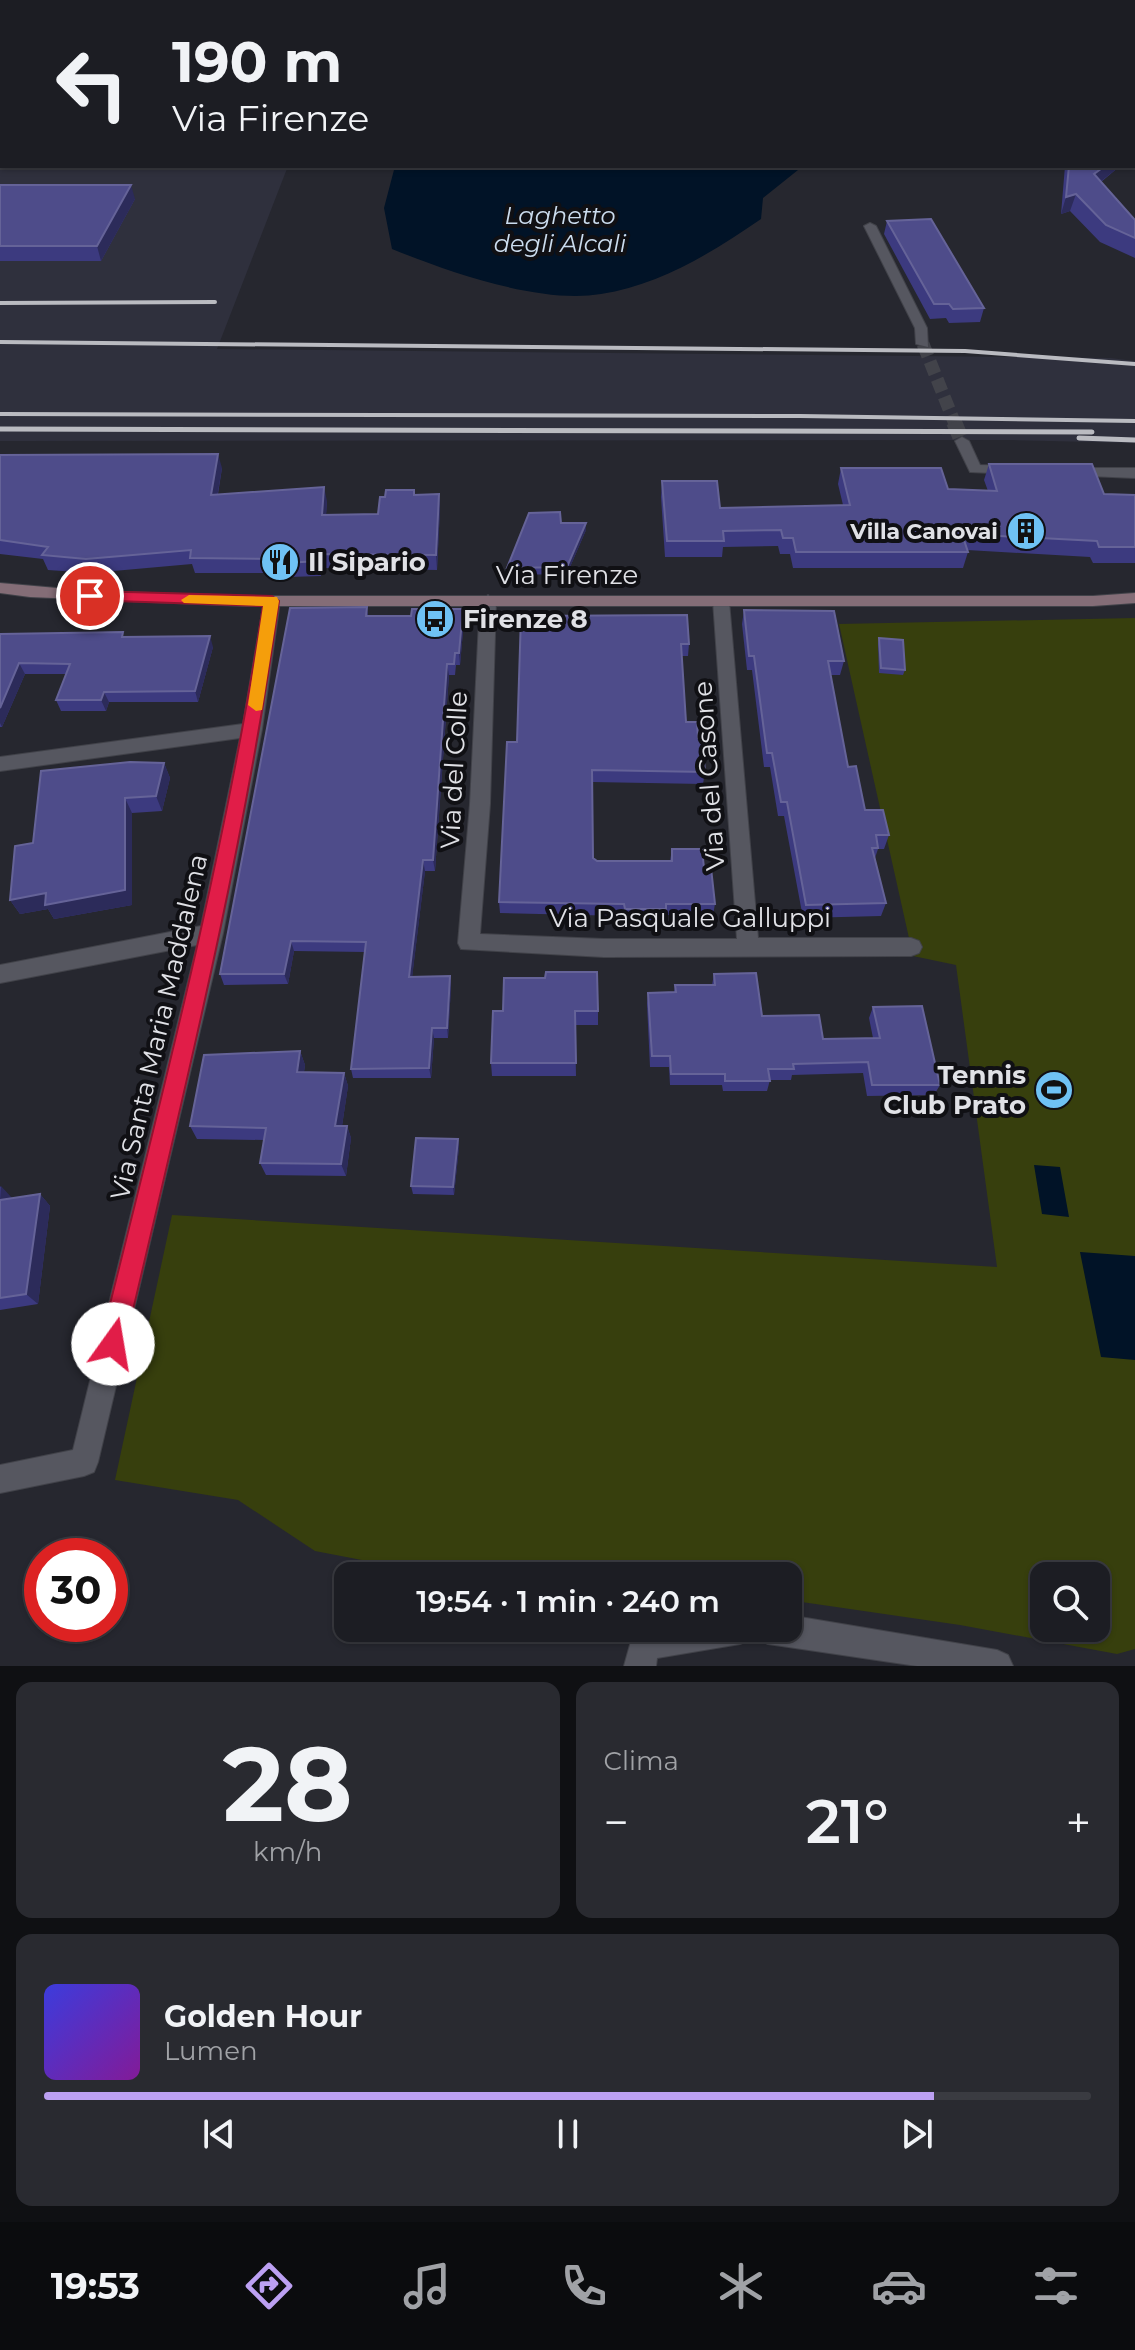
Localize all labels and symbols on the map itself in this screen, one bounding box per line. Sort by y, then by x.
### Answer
water label: Laghetto degli Alcali [494,201,627,258]
building icon: Villa Canovai [1005,510,1047,552]
place label: Villa Canovai [849,518,998,545]
restaurant icon: Il Sipario [259,541,301,583]
place label: Il Sipario [308,546,426,578]
street label: Via Firenze [496,559,638,591]
pin [56,562,124,630]
bus stop icon: Firenze 8 [414,598,456,640]
place label: Firenze 8 [463,603,588,635]
street label: Via del Casone [686,680,732,872]
street label: Via del Colle [434,690,474,850]
street label: Via Santa Maria Maddalena [104,851,214,1203]
street label: Via Pasquale Galluppi [549,902,831,934]
place label: Tennis Club Prato [883,1059,1026,1121]
sports icon: Tennis Club Prato [1033,1069,1075,1111]
position arrow [71,1302,155,1386]
speed limit sign: 30 [24,1538,128,1642]

